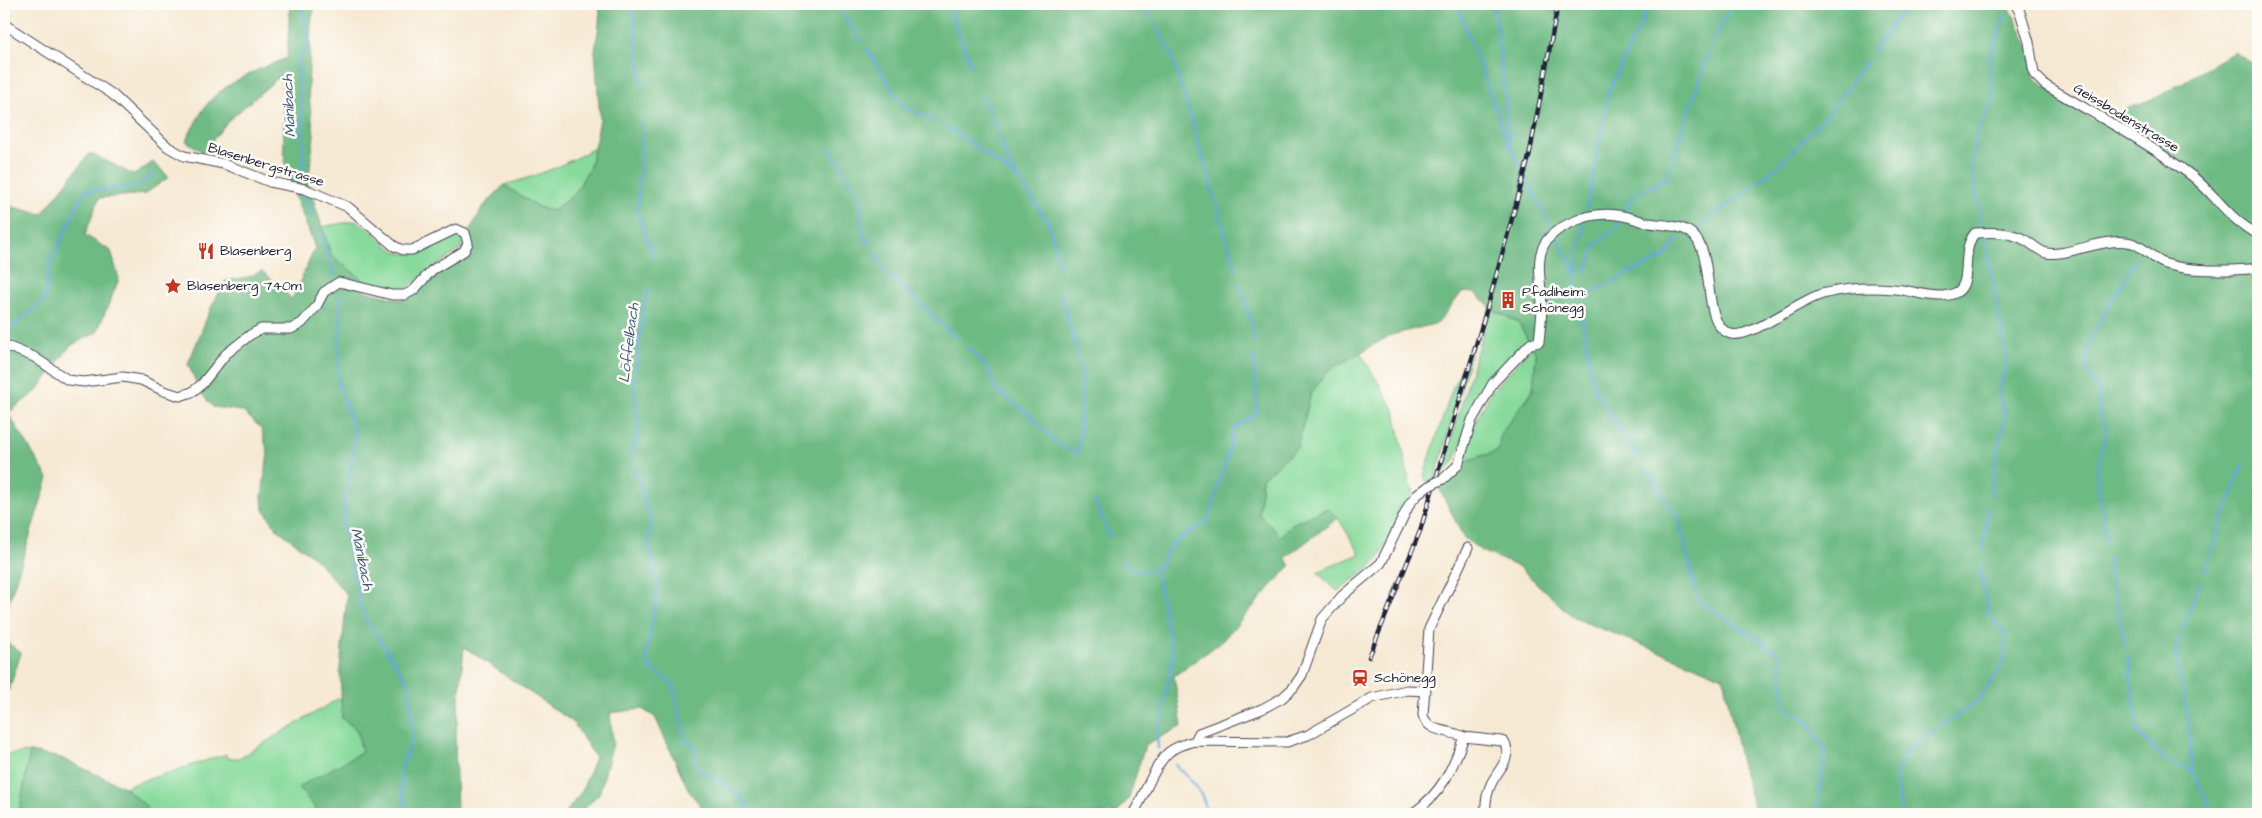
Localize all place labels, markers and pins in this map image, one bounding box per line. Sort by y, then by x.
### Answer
restaurant icon: Blasenberg [196,241,216,261]
place label: Blasenberg [220,241,291,261]
place icon: Blasenberg 740m [163,276,183,296]
place label: Blasenberg 740m [187,276,302,296]
place label: Pfadiheim: Schönegg [1522,282,1586,318]
building icon: Pfadiheim: Schönegg [1498,290,1518,310]
station icon: Schönegg [1350,668,1370,688]
place label: Schönegg [1374,668,1436,688]

